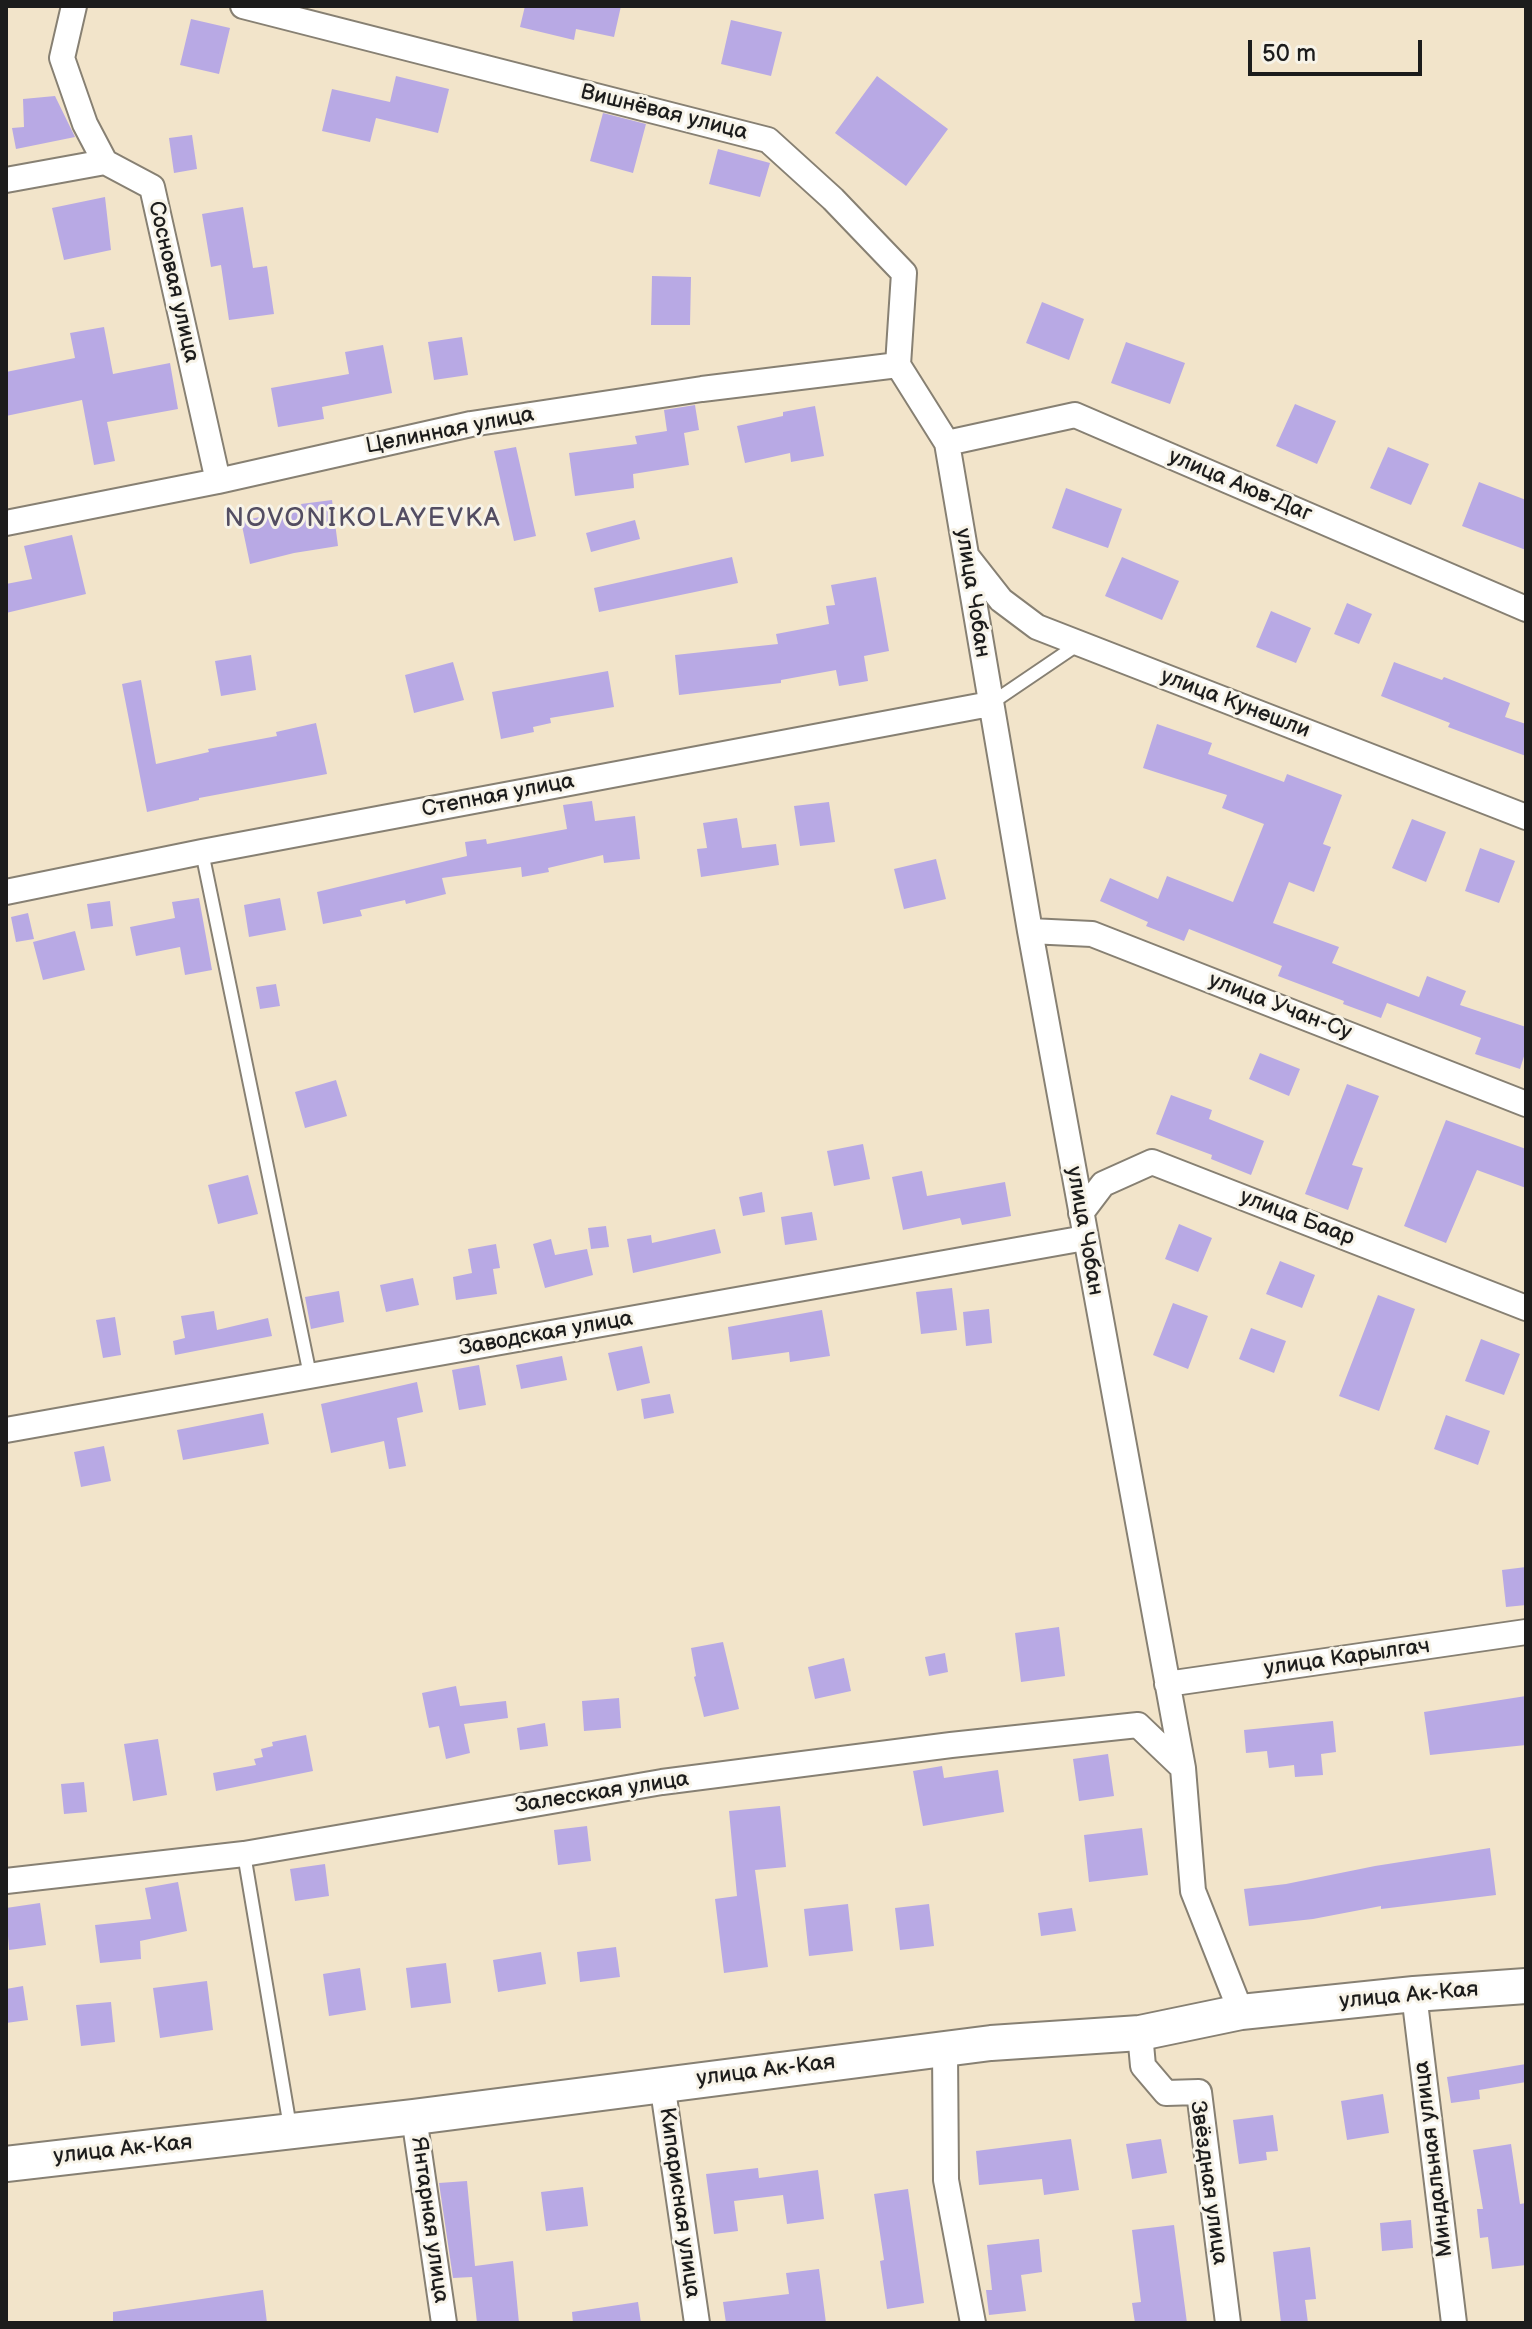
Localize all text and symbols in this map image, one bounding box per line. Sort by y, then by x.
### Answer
scale bar [1252,24,1426,74]
text: 50 m [1262,39,1316,68]
street label: Вишнёвая улица [578,79,750,147]
street label: Сосновая улица [142,199,204,365]
street label: Целинная улица [364,402,536,460]
street label: улица Аюв-Даг [1164,444,1316,528]
district label: NOVONIKOLAYEVKA [224,503,502,535]
street label: улица Чобан [949,527,995,659]
street label: улица Кунешли [1157,663,1313,745]
street label: Степная улица [420,768,576,824]
street label: улица Учан-Су [1205,968,1355,1046]
street label: улица Чобан [1060,1164,1108,1298]
street label: улица Баар [1236,1184,1358,1252]
street label: Заводская улица [457,1306,635,1362]
street label: улица Карылгач [1262,1633,1432,1683]
street label: Залесская улица [513,1766,691,1820]
street label: улица Ак-Кая [1338,1977,1480,2015]
street label: улица Ак-Кая [695,2049,837,2093]
street label: Миндальная улица [1409,2059,1459,2259]
street label: Звёздная улица [1183,2099,1233,2267]
street label: Кипарисная улица [653,2106,705,2300]
street label: улица Ак-Кая [52,2130,194,2170]
street label: Янтарная улица [404,2135,454,2305]

